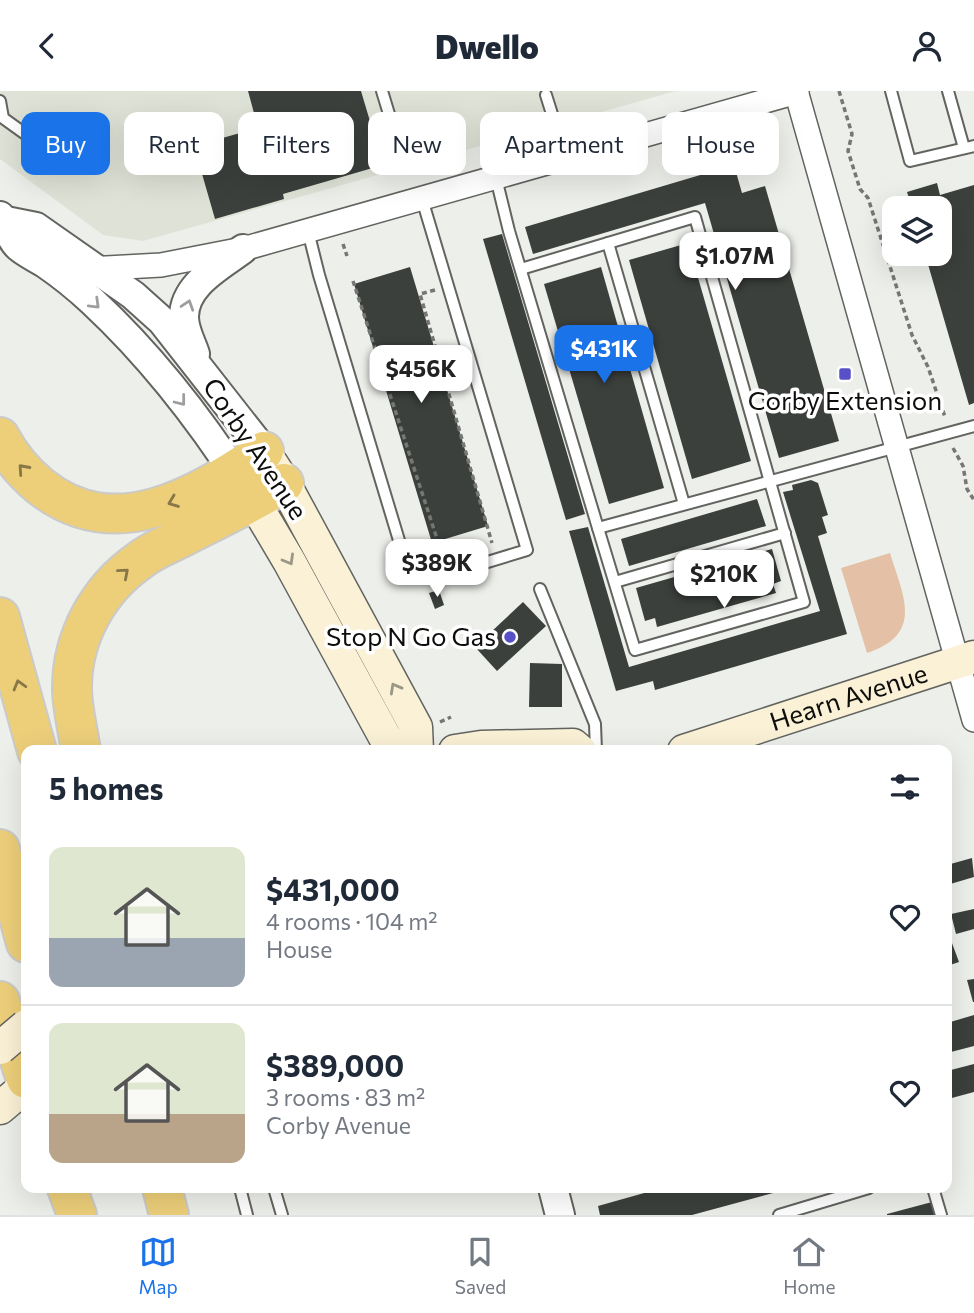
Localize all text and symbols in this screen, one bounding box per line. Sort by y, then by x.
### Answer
text: Dwello [435,26,539,66]
icon: back [28,27,66,65]
icon: person [908,27,946,65]
chip: Buy [21,112,110,175]
chip: Rent [124,112,224,175]
chip: Filters [238,112,354,175]
chip: New [368,112,466,175]
chip: Apartment [480,112,648,175]
chip: House [662,112,779,175]
map controls [882,196,952,266]
button: layers [882,196,952,266]
pin: $1.07M [678,233,792,292]
text: $1.07M [695,241,775,269]
one-way arrow [87,296,100,309]
one-way arrow [180,299,194,311]
pin: $431K [555,325,653,385]
text: $431K [570,334,638,362]
pin: $456K [372,345,470,405]
text: $456K [386,354,457,382]
marker: Corby Extension [837,366,853,382]
street label: Corby Avenue [198,372,315,525]
place label: Corby Extension [748,384,942,415]
one-way arrow [173,393,186,405]
one-way arrow [19,464,31,477]
one-way arrow [167,494,179,508]
pin: $389K [388,539,486,599]
text: $389K [401,548,473,576]
pin: $210K [675,551,773,610]
one-way arrow [281,553,294,566]
text: $210K [690,559,758,587]
one-way arrow [115,569,128,581]
place label: Stop N Go Gas [326,620,496,651]
marker: Stop N Go Gas [502,629,518,645]
street label: Hearn Avenue [765,656,931,736]
one-way arrow [13,679,27,691]
one-way arrow [390,683,403,695]
icon: filters [886,768,924,806]
text: 5 homes [49,769,163,806]
text: $431,000 [266,870,400,907]
icon: home [105,875,189,959]
icon: heart [886,898,924,936]
text: 4 rooms · 104 m² [266,907,438,935]
text: House [266,935,332,963]
text: $389,000 [266,1046,404,1083]
icon: home [105,1051,189,1135]
icon: heart [886,1074,924,1112]
text: 3 rooms · 83 m² [266,1083,425,1111]
text: Corby Avenue [266,1111,411,1139]
tab: Map [139,1233,178,1298]
tab: Saved [455,1233,506,1298]
tab: Home [783,1233,835,1298]

